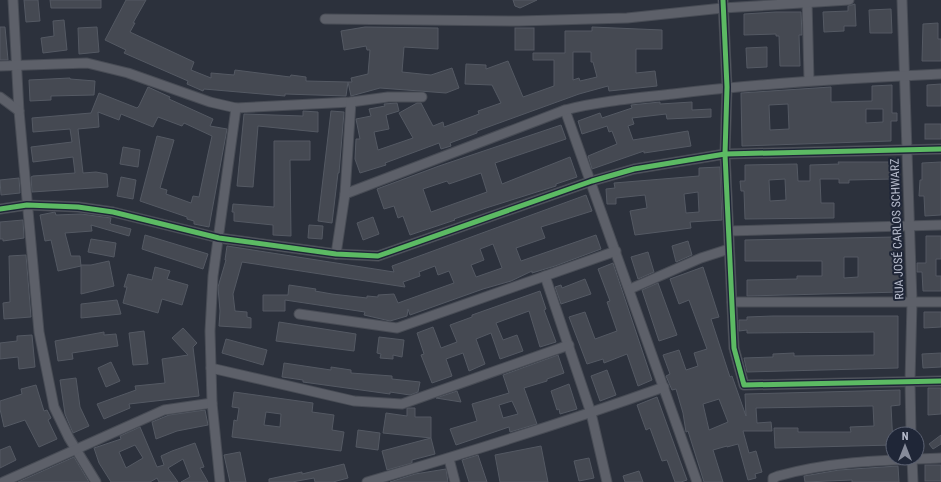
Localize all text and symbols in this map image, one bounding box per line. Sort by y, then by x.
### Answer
street label: RUA JOSÉ CARLOS SCHWARZ [887,158,906,300]
north arrow [885,426,925,466]
text: N [902,430,909,443]

